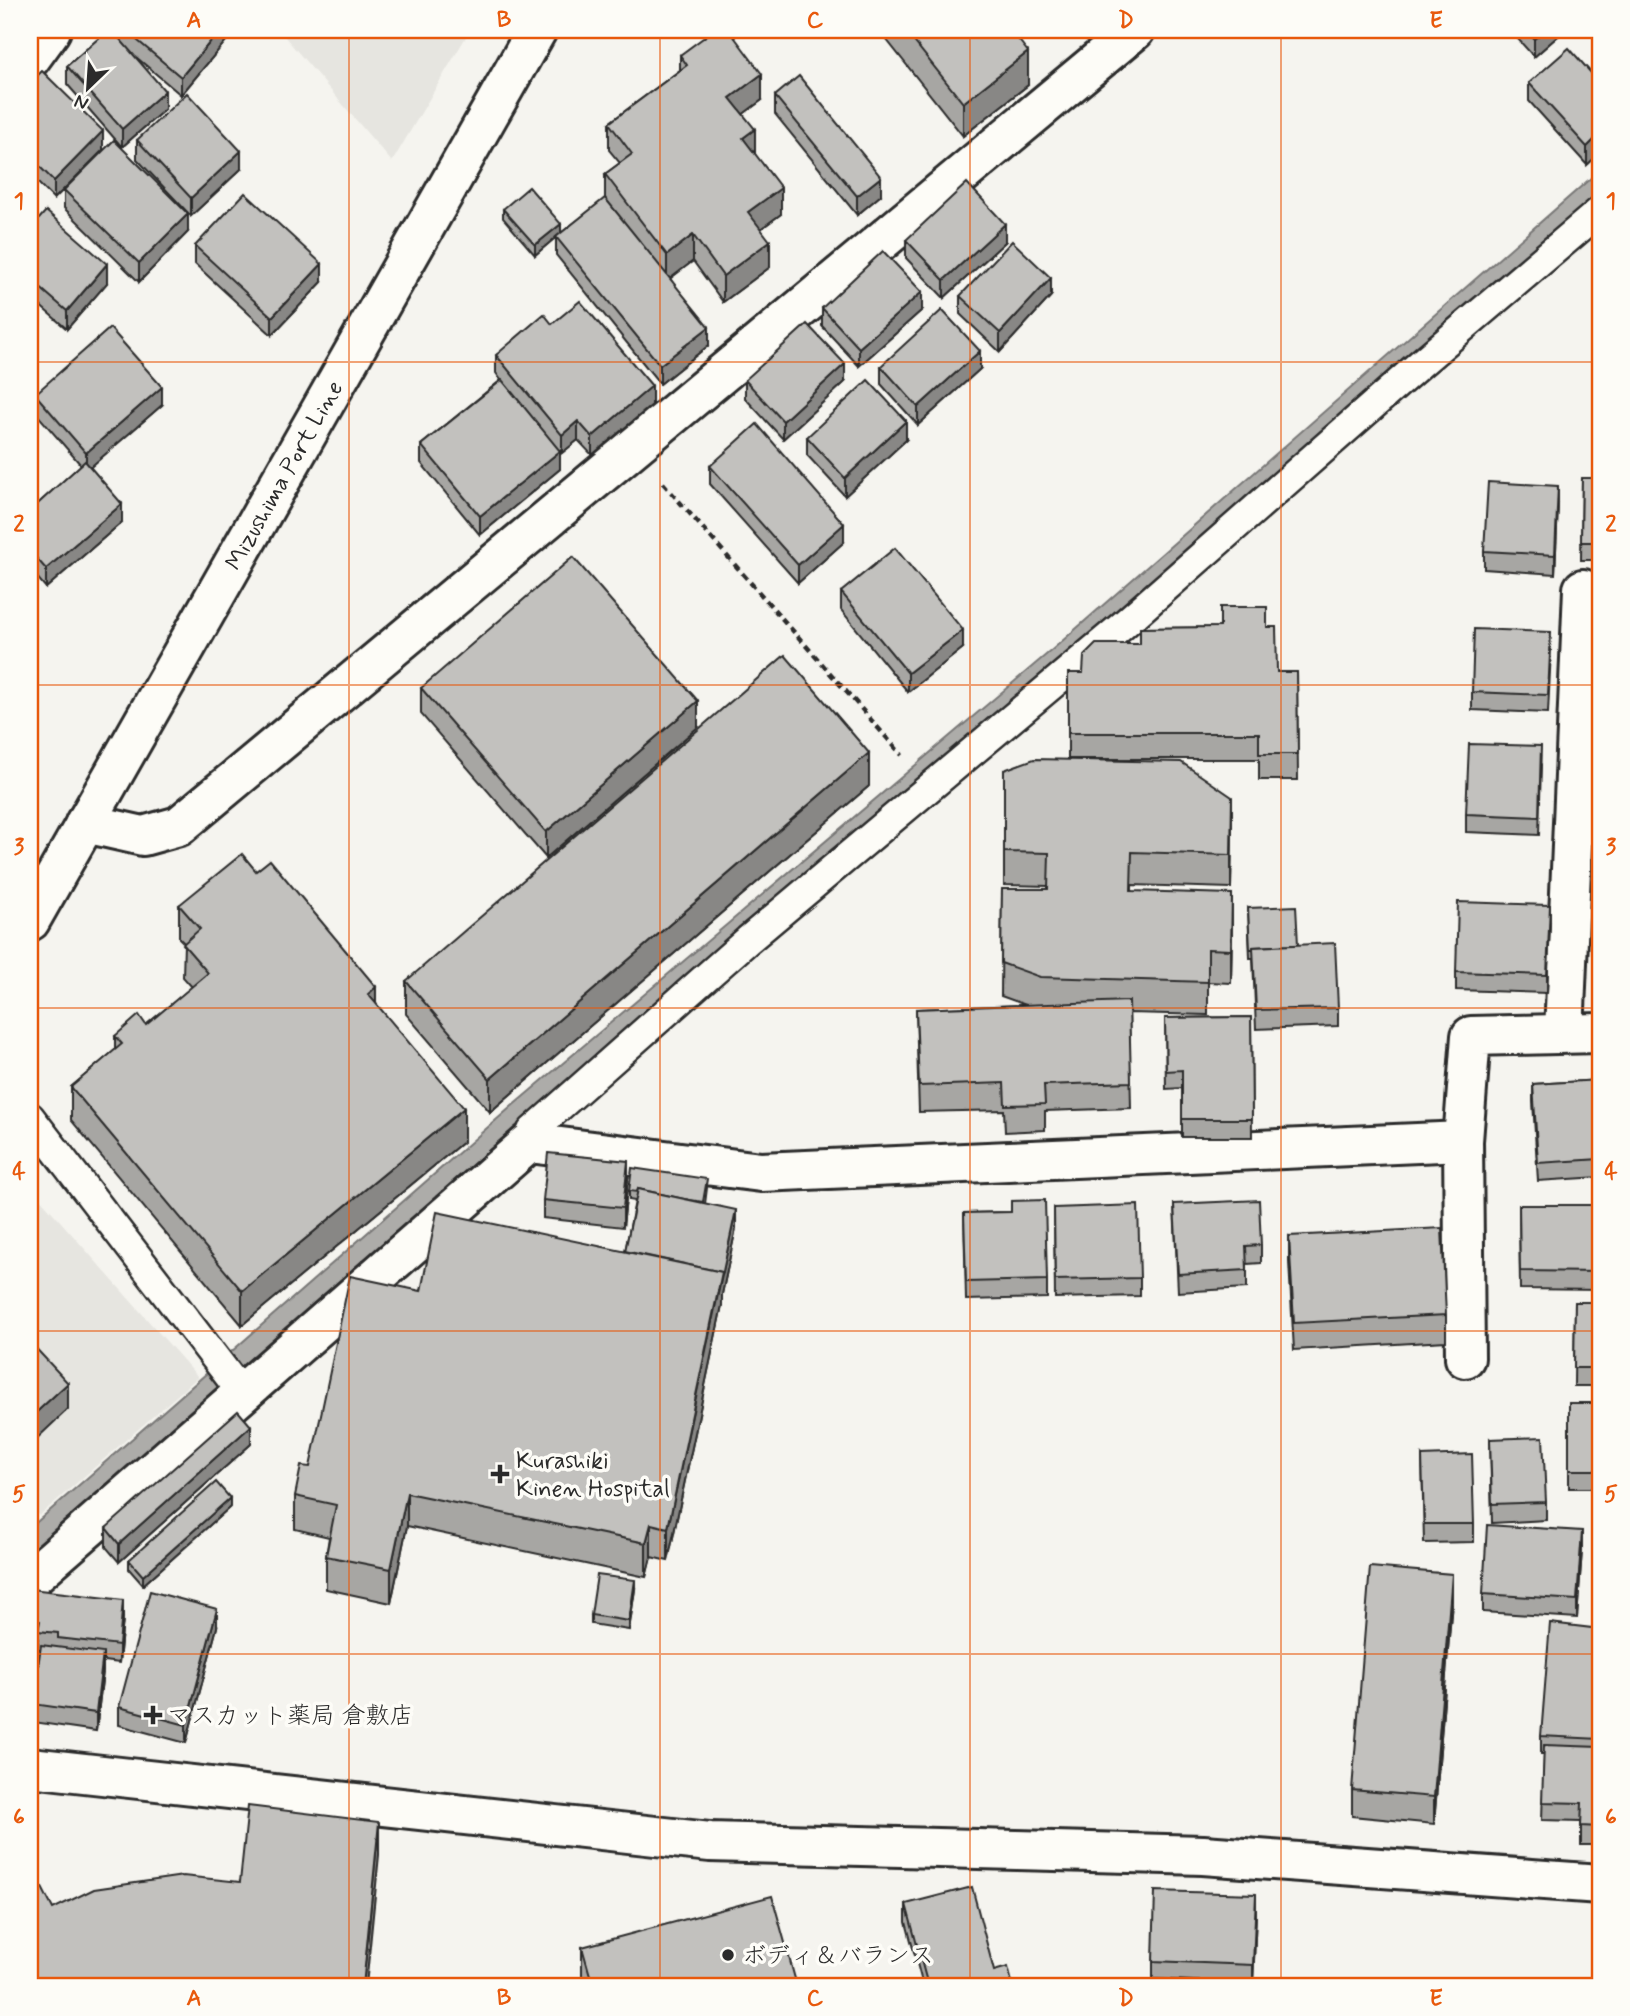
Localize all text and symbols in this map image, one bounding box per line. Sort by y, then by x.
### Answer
text: A [186,6,202,36]
text: B [497,6,512,36]
text: C [807,6,824,36]
text: D [1118,6,1134,36]
text: E [1429,6,1443,36]
north arrow [52,52,122,122]
text: N [70,88,92,116]
text: 1 [14,187,24,217]
text: 1 [1606,187,1616,217]
street label: Mizushima Port Line [219,376,351,576]
text: 2 [13,510,25,540]
text: 2 [1605,510,1617,540]
text: 3 [14,833,25,863]
text: 3 [1606,833,1617,863]
text: 4 [12,1157,26,1187]
text: 4 [1604,1157,1618,1187]
place label: Kurashiki Kinen Hospital [516,1446,670,1505]
marker: Kurashiki Kinen Hospital [490,1464,510,1484]
text: 5 [12,1480,26,1510]
text: 5 [1604,1480,1618,1510]
place label: マスカット薬局 倉敷店 [167,1701,413,1732]
marker: マスカット薬局 倉敷店 [145,1707,161,1723]
text: 6 [13,1803,25,1833]
text: 6 [1605,1803,1617,1833]
place label: ボディ＆バランス [742,1941,934,1972]
marker: ボディ＆バランス [720,1947,736,1963]
text: A [186,1984,202,2014]
text: B [497,1984,512,2014]
text: C [807,1984,824,2014]
text: D [1118,1984,1134,2014]
text: E [1429,1984,1443,2014]

